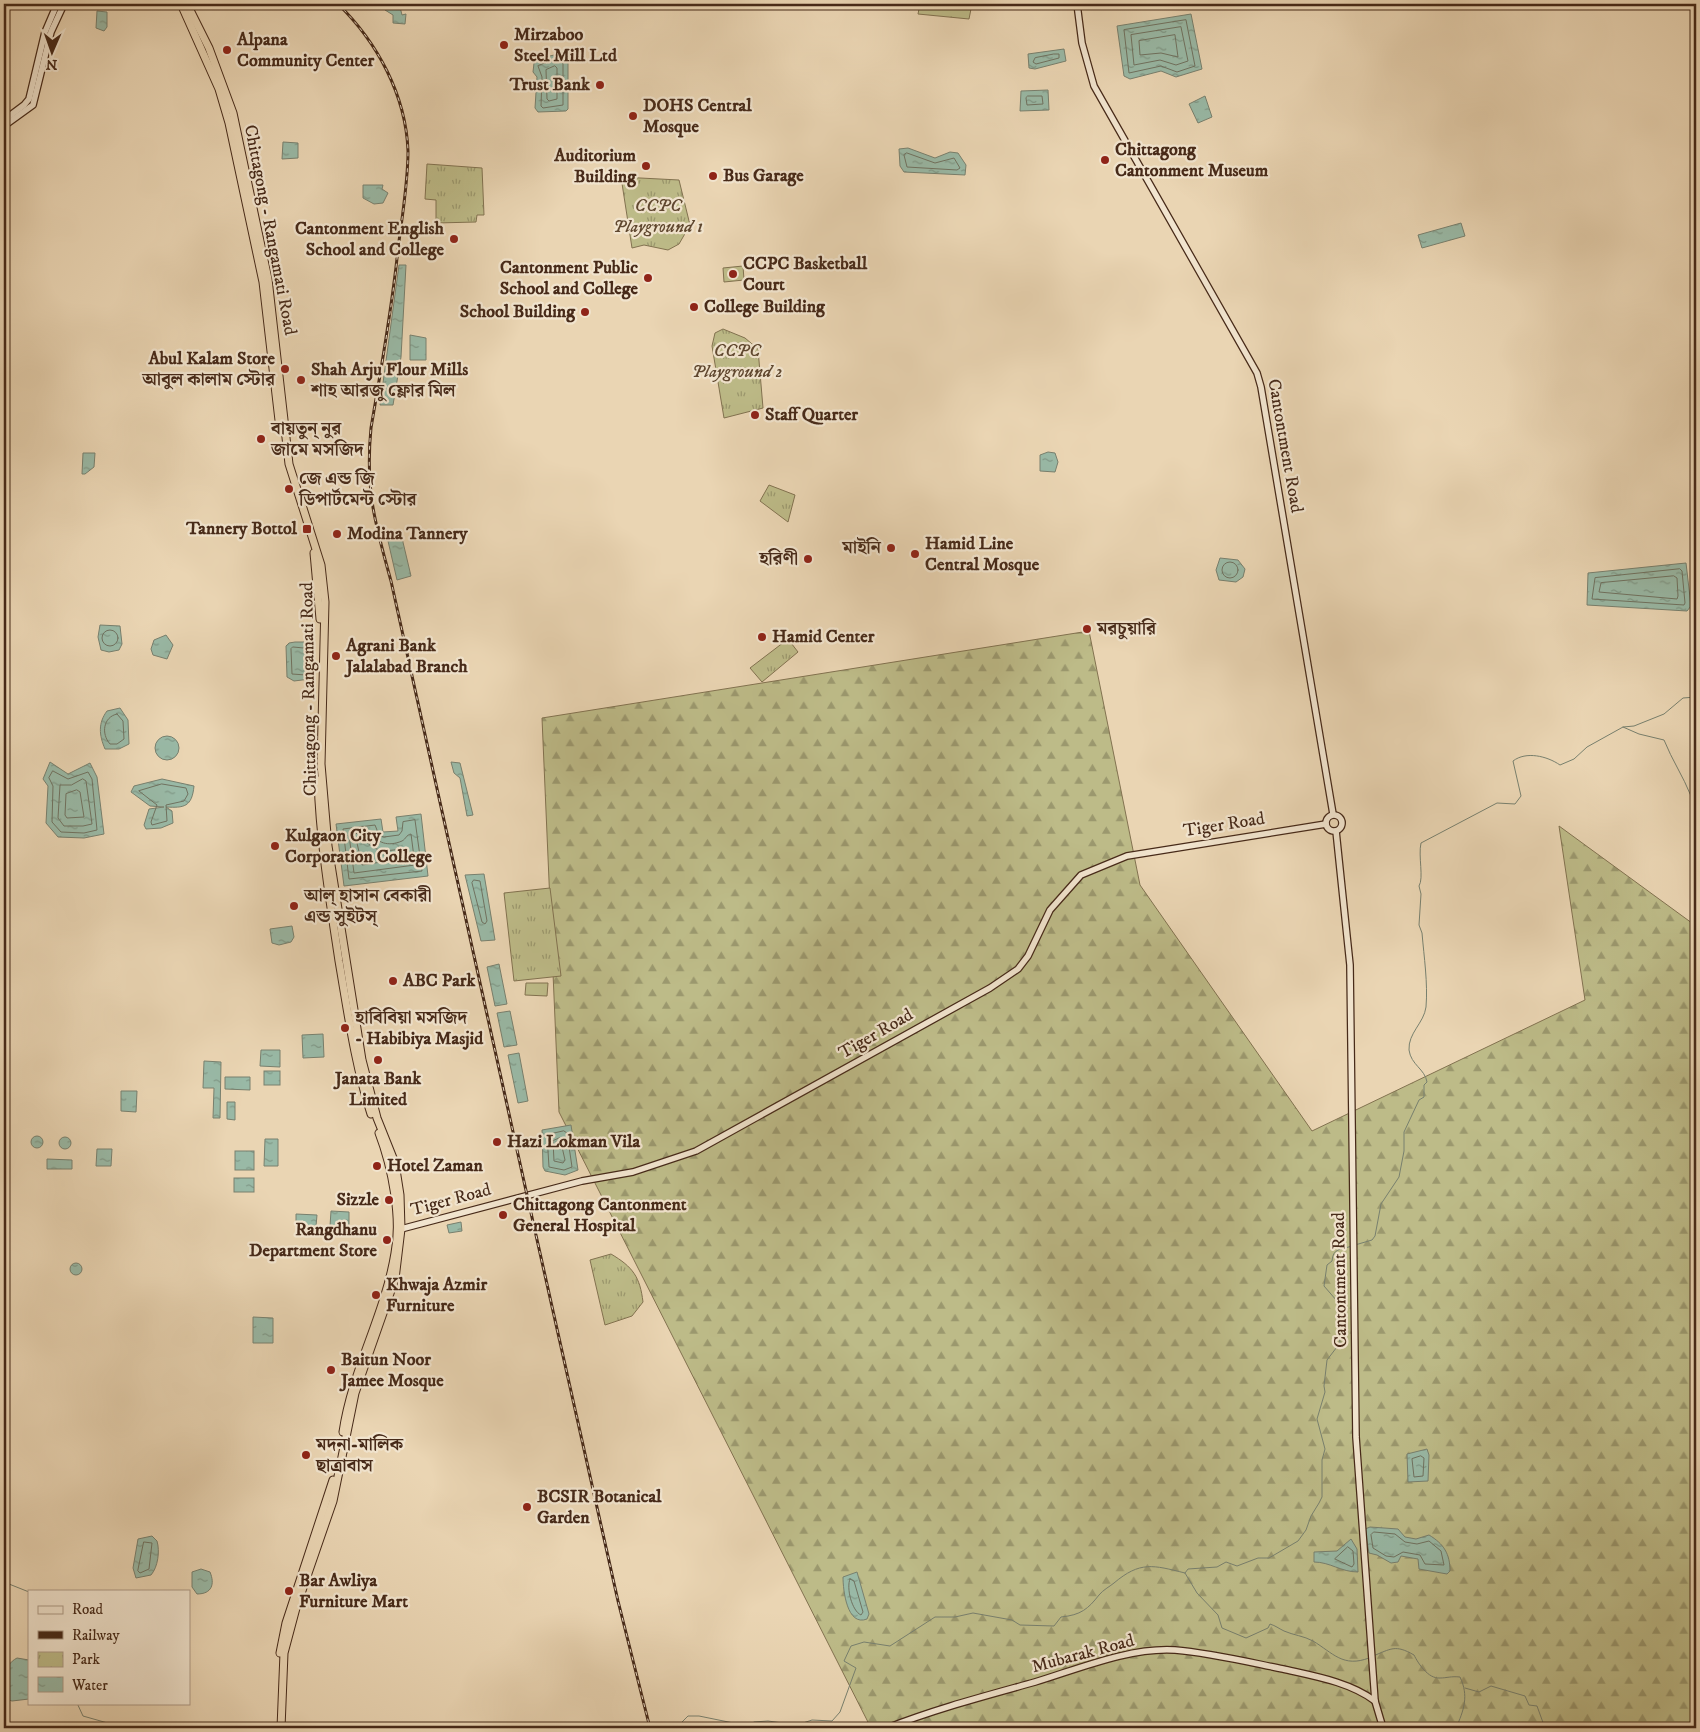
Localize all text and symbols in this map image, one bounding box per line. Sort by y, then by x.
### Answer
place label: Mirzaboo Steel Mill Ltd [514,24,618,67]
north arrow [28,28,78,78]
place label: Alpana Community Center [236,29,374,72]
marker: Mirzaboo Steel Mill Ltd [498,39,510,51]
marker: Alpana Community Center [221,44,233,56]
text: N [45,55,58,73]
place label: Trust Bank [509,74,591,96]
marker: Trust Bank [594,79,606,91]
place label: DOHS Central Mosque [643,95,752,138]
marker: DOHS Central Mosque [627,110,639,122]
street label: Chittagong - Rangamati Road [239,123,301,337]
place label: Chittagong Cantonment Museum [1115,139,1269,182]
place label: Auditorium Building [553,145,637,188]
marker: Chittagong Cantonment Museum [1099,154,1111,166]
marker: Auditorium Building [640,160,652,172]
place label: Bus Garage [723,165,804,187]
marker: Bus Garage [707,170,719,182]
park label: CCPC Playground 1 [613,195,703,238]
place label: Cantonment English School and College [295,218,445,261]
marker: Cantonment English School and College [448,233,460,245]
place label: CCPC Basketball Court [743,253,868,296]
place label: Cantonment Public School and College [500,257,639,300]
marker: CCPC Basketball Court [727,268,739,280]
marker: Cantonment Public School and College [642,272,654,284]
place label: College Building [704,296,826,318]
place label: School Building [460,301,576,323]
marker: College Building [688,301,700,313]
marker: School Building [579,306,591,318]
park label: CCPC Playground 2 [692,340,782,383]
place label: Abul Kalam Store আবুল কালাম স্টোর [141,348,276,391]
place label: Shah Arju Flour Mills শাহ আরজু ফ্লোর মিল [310,359,468,402]
marker: Abul Kalam Store আবুল কালাম স্টোর [279,363,291,375]
marker: Shah Arju Flour Mills শাহ আরজু ফ্লোর মিল [295,374,307,386]
street label: Cantontment Road [1262,377,1308,515]
place label: Staff Quarter [765,404,858,426]
marker: Staff Quarter [749,409,761,421]
place label: বায়তুন্ নুর জামে মসজিদ [270,418,365,461]
marker: বায়তুন্ নুর জামে মসজিদ [255,433,267,445]
place label: জে এন্ড জি ডিপার্টমেন্ট স্টোর [298,468,418,511]
marker: জে এন্ড জি ডিপার্টমেন্ট স্টোর [283,483,295,495]
place label: Tannery Bottol [185,518,298,540]
marker: Tannery Bottol [301,523,313,535]
place label: Modina Tannery [347,523,468,545]
marker: Modina Tannery [331,528,343,540]
place label: Hamid Line Central Mosque [925,533,1040,576]
place label: মাইনি [841,536,882,559]
marker: মাইনি [885,542,897,554]
place label: হরিণী [758,548,798,570]
marker: Hamid Line Central Mosque [909,548,921,560]
marker: হরিণী [802,553,814,565]
street label: Chittagong - Rangamati Road [296,582,322,796]
place label: মরচুয়ারি [1096,618,1157,640]
marker: মরচুয়ারি [1081,623,1093,635]
place label: Hamid Center [772,626,875,648]
marker: Hamid Center [756,631,768,643]
place label: Agrani Bank Jalalabad Branch [344,635,468,678]
marker: Agrani Bank Jalalabad Branch [330,650,342,662]
street label: Tiger Road [1182,808,1266,842]
place label: Kulgaon City Corporation College [285,825,432,868]
marker: Kulgaon City Corporation College [269,840,281,852]
place label: আল্ হাসান বেকারী এন্ড সুইটস্ [303,885,432,928]
marker: আল্ হাসান বেকারী এন্ড সুইটস্ [288,900,300,912]
place label: ABC Park [402,970,476,992]
marker: ABC Park [387,975,399,987]
street label: Tiger Road [835,1004,917,1064]
place label: হাবিবিয়া মসজিদ - Habibiya Masjid [354,1007,484,1050]
marker: হাবিবিয়া মসজিদ - Habibiya Masjid [339,1022,351,1034]
marker: Janata Bank Limited [372,1054,384,1066]
place label: Janata Bank Limited [333,1068,422,1111]
place label: Hazi Lokman Vila [507,1131,640,1153]
marker: Hazi Lokman Vila [491,1136,503,1148]
place label: Hotel Zaman [387,1155,483,1177]
marker: Hotel Zaman [371,1160,383,1172]
street label: Tiger Road [408,1179,494,1221]
place label: Sizzle [337,1189,380,1211]
marker: Sizzle [383,1194,395,1206]
place label: Chittagong Cantonment General Hospital [513,1194,687,1237]
marker: Chittagong Cantonment General Hospital [497,1209,509,1221]
street label: Cantontment Road [1328,1212,1352,1348]
place label: Rangdhanu Department Store [249,1219,378,1262]
marker: Rangdhanu Department Store [381,1234,393,1246]
place label: Khwaja Azmir Furniture [386,1274,487,1317]
marker: Khwaja Azmir Furniture [370,1289,382,1301]
place label: Baitun Noor Jamee Mosque [339,1349,444,1392]
marker: Baitun Noor Jamee Mosque [325,1364,337,1376]
place label: মদনা-মালিক ছাত্রাবাস [315,1434,404,1477]
marker: মদনা-মালিক ছাত্রাবাস [300,1449,312,1461]
place label: BCSIR Botanical Garden [537,1486,662,1529]
marker: BCSIR Botanical Garden [521,1501,533,1513]
place label: Bar Awliya Furniture Mart [299,1570,408,1613]
marker: Bar Awliya Furniture Mart [283,1585,295,1597]
legend [28,1590,190,1704]
text: Road [72,1600,104,1619]
text: Railway [72,1626,120,1645]
street label: Mubarak Road [1029,1630,1137,1678]
text: Park [72,1650,101,1669]
text: Water [71,1676,108,1695]

